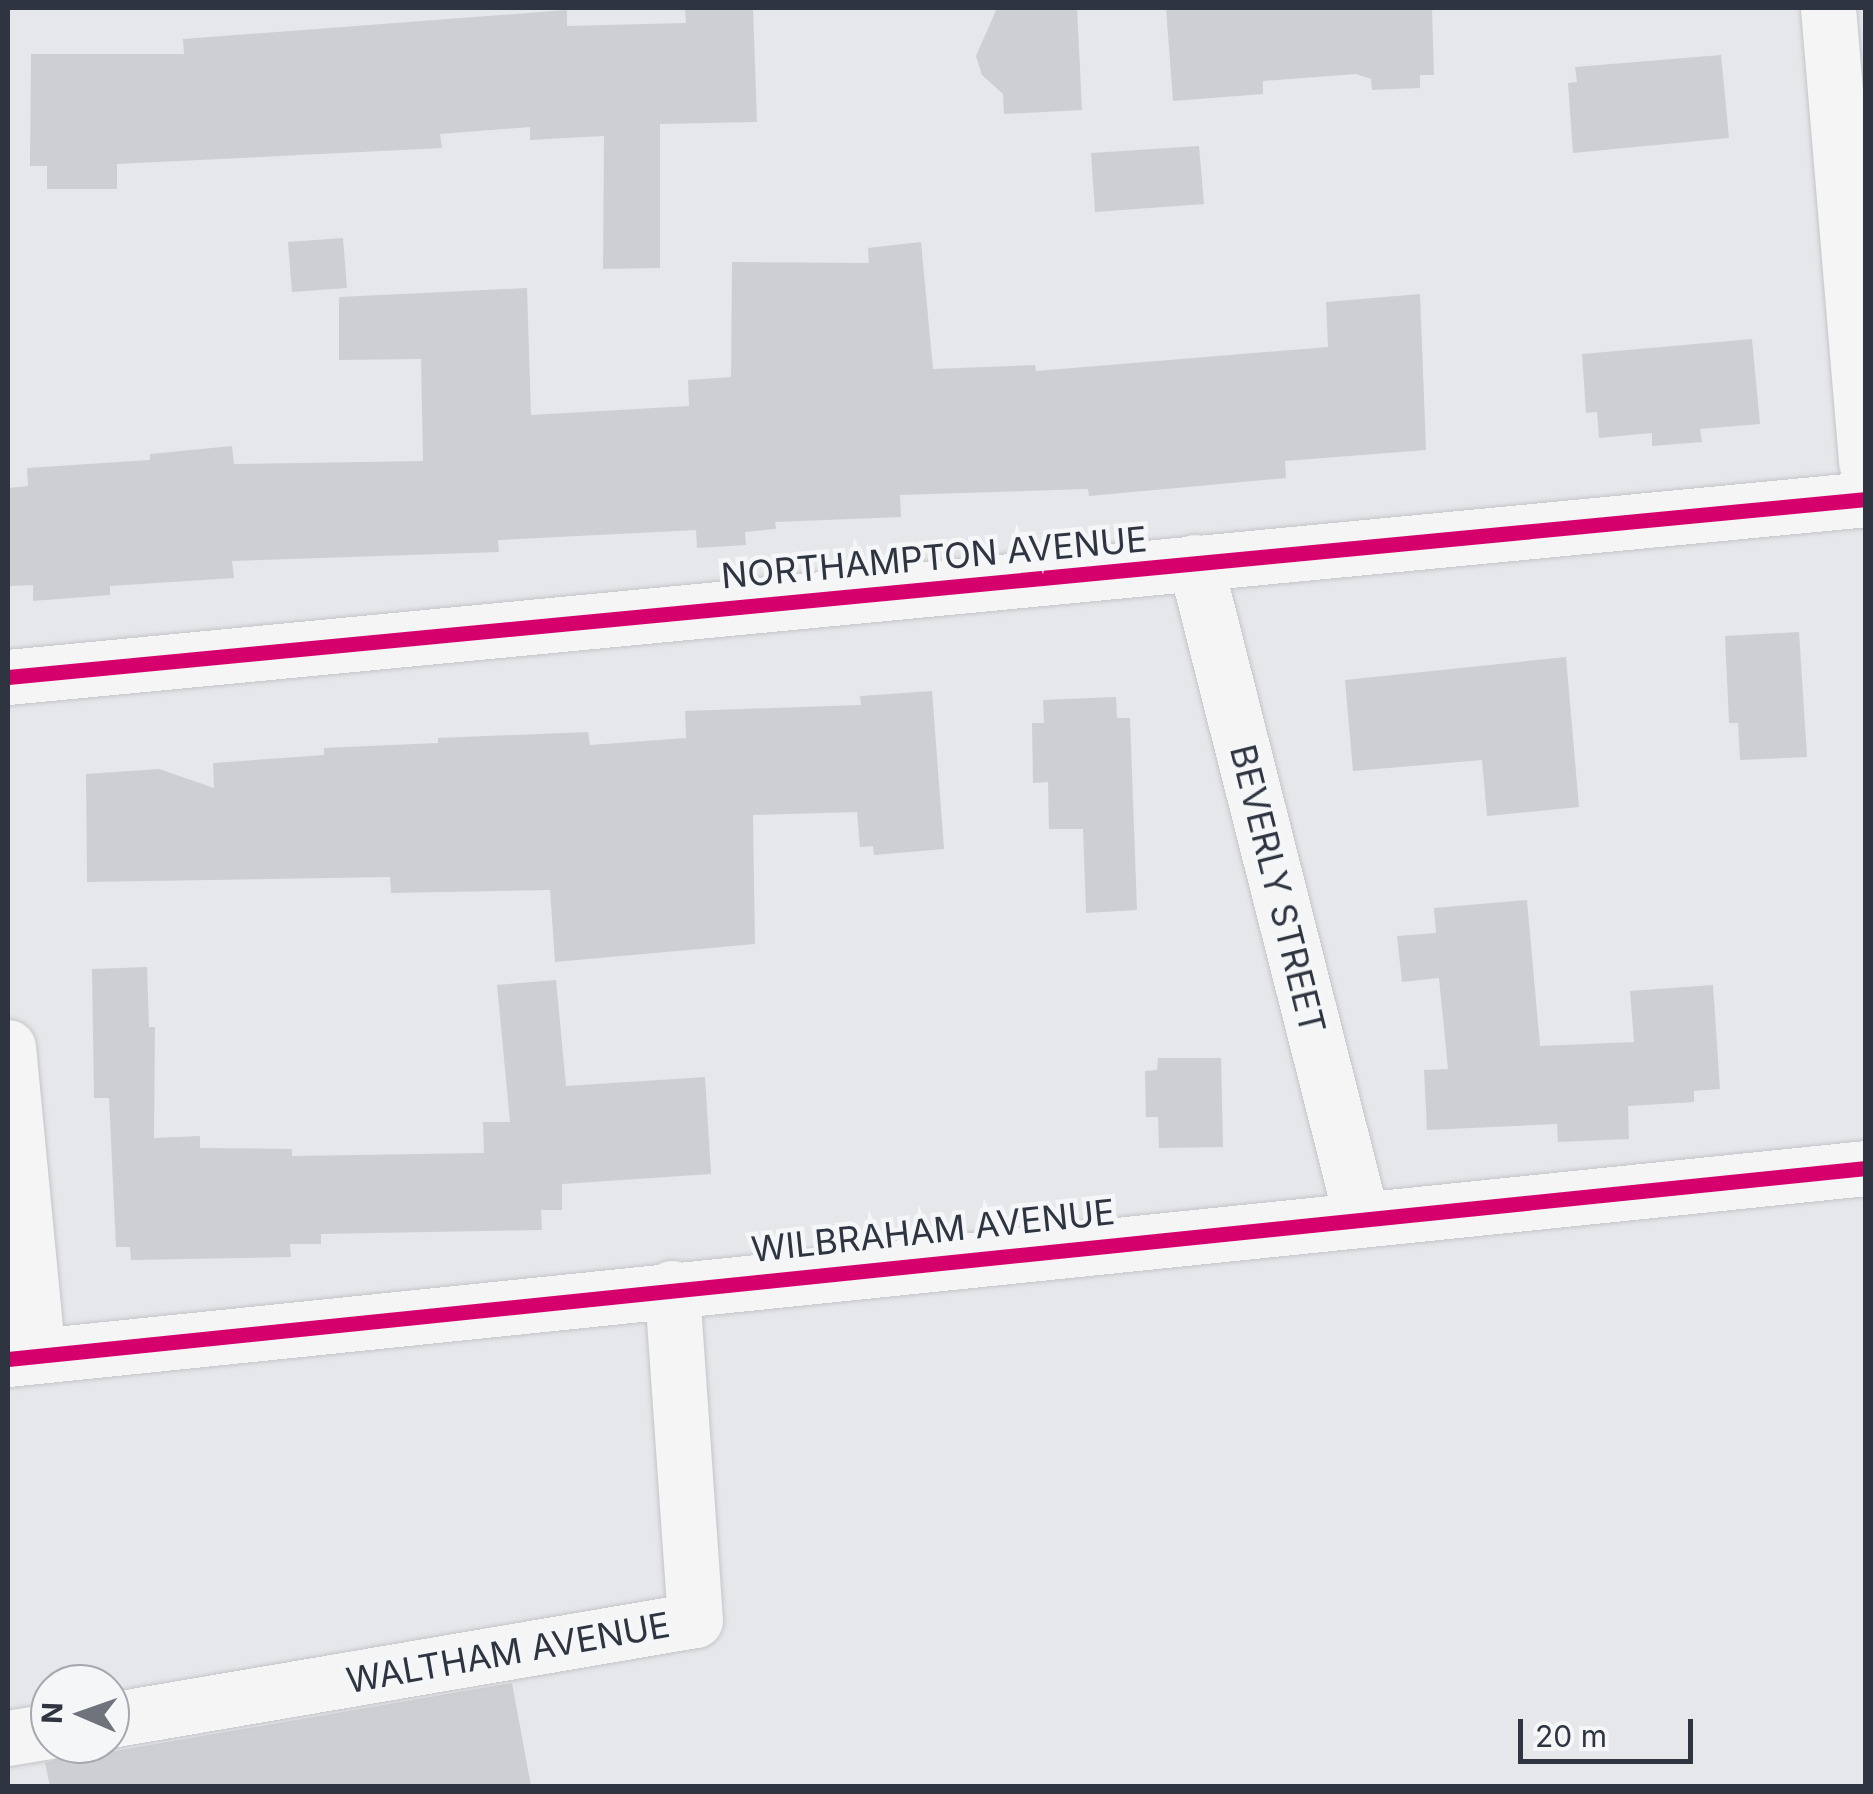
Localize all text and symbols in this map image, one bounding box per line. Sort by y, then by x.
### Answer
street label: NORTHAMPTON AVENUE [719,517,1149,597]
street label: BEVERLY STREET [1222,740,1334,1038]
street label: WILBRAHAM AVENUE [749,1190,1117,1270]
street label: WALTHAM AVENUE [343,1603,673,1701]
north arrow [30,1664,130,1764]
scale bar [1523,1699,1698,1761]
text: N [35,1702,69,1724]
text: 20 m [1535,1718,1607,1754]

